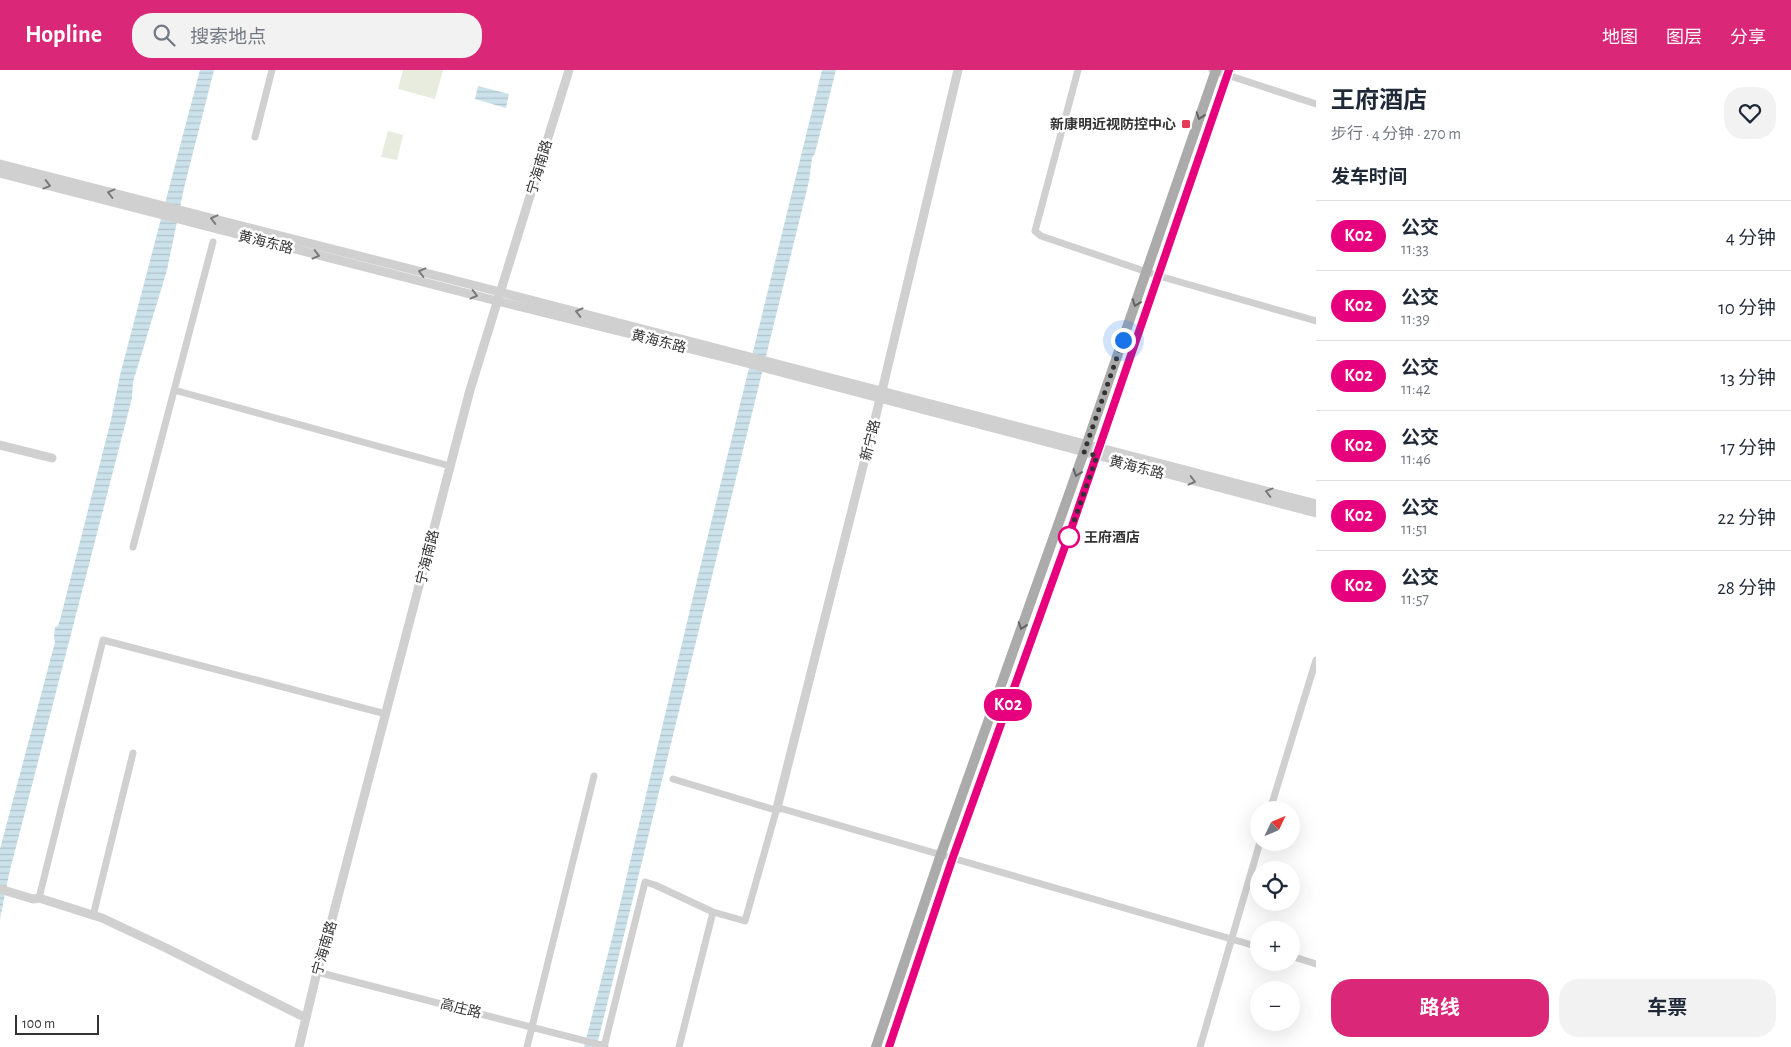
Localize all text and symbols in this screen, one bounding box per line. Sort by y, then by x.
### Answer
search box [132,13,482,58]
icon: search [150,21,178,49]
text: Hopline [25,23,102,47]
text: 搜索地点 [190,28,266,47]
text: 地图 [1602,29,1638,47]
text: 图层 [1666,29,1702,47]
text: 分享 [1730,29,1766,47]
button: heart [1724,87,1776,139]
text: 王府酒店 [1331,89,1427,113]
one-way arrow [1196,111,1206,120]
place label: 新康明近视防控中心 [1050,116,1176,132]
marker: 新康明近视防控中心 [1180,118,1192,130]
text: 步行 · 4 分钟 · 270 m [1331,126,1461,142]
street label: 宁海南路 [523,138,555,196]
text: 发车时间 [1331,168,1407,187]
one-way arrow [43,180,51,190]
one-way arrow [106,188,115,199]
one-way arrow [209,214,218,225]
text: 公交 [1401,219,1439,238]
text: K02 [1344,227,1373,245]
street label: 黄海东路 [237,228,295,257]
text: 4 分钟 [1726,229,1776,248]
text: 11:33 [1401,241,1429,257]
one-way arrow [312,249,320,259]
one-way arrow [418,267,426,278]
one-way arrow [469,289,478,300]
text: 公交 [1401,289,1439,308]
text: K02 [1344,297,1373,315]
one-way arrow [1132,298,1142,307]
text: 10 分钟 [1718,299,1776,318]
one-way arrow [576,308,584,318]
text: 11:39 [1401,311,1430,327]
street label: 黄海东路 [630,327,688,356]
your location [1111,328,1136,353]
text: 公交 [1401,359,1439,378]
text: K02 [1344,367,1373,385]
text: 13 分钟 [1721,369,1776,388]
text: 11:42 [1401,381,1431,397]
street label: 新宁路 [857,418,883,462]
text: 公交 [1401,429,1439,448]
text: K02 [1344,437,1373,455]
text: 17 分钟 [1720,439,1776,458]
text: 11:46 [1401,451,1431,467]
street label: 黄海东路 [1108,453,1166,482]
one-way arrow [1073,468,1083,477]
one-way arrow [1188,475,1196,485]
one-way arrow [1265,487,1273,497]
text: 公交 [1401,499,1439,518]
text: K02 [1344,507,1373,525]
text: 22 分钟 [1718,509,1776,528]
text: 11:51 [1401,521,1428,537]
marker: 王府酒店 [1058,526,1080,548]
street label: 宁海南路 [412,528,442,586]
place label: 王府酒店 [1084,529,1140,545]
text: 公交 [1401,569,1439,588]
text: K02 [1344,577,1373,595]
text: 28 分钟 [1717,579,1776,598]
text: 11:57 [1401,591,1429,607]
one-way arrow [1018,621,1028,630]
line badge: K02 [979,689,1037,721]
text: K02 [994,696,1022,714]
north arrow [1250,801,1300,851]
map controls [1250,801,1300,1031]
button: locate [1250,861,1300,911]
street label: 宁海南路 [309,919,339,977]
button: + [1250,921,1300,971]
button: 路线 [1331,979,1549,1037]
button: 车票 [1559,979,1776,1037]
button: − [1250,981,1300,1031]
street label: 高庄路 [439,996,483,1021]
scale bar [15,1012,99,1035]
text: 100 m [22,1017,55,1031]

